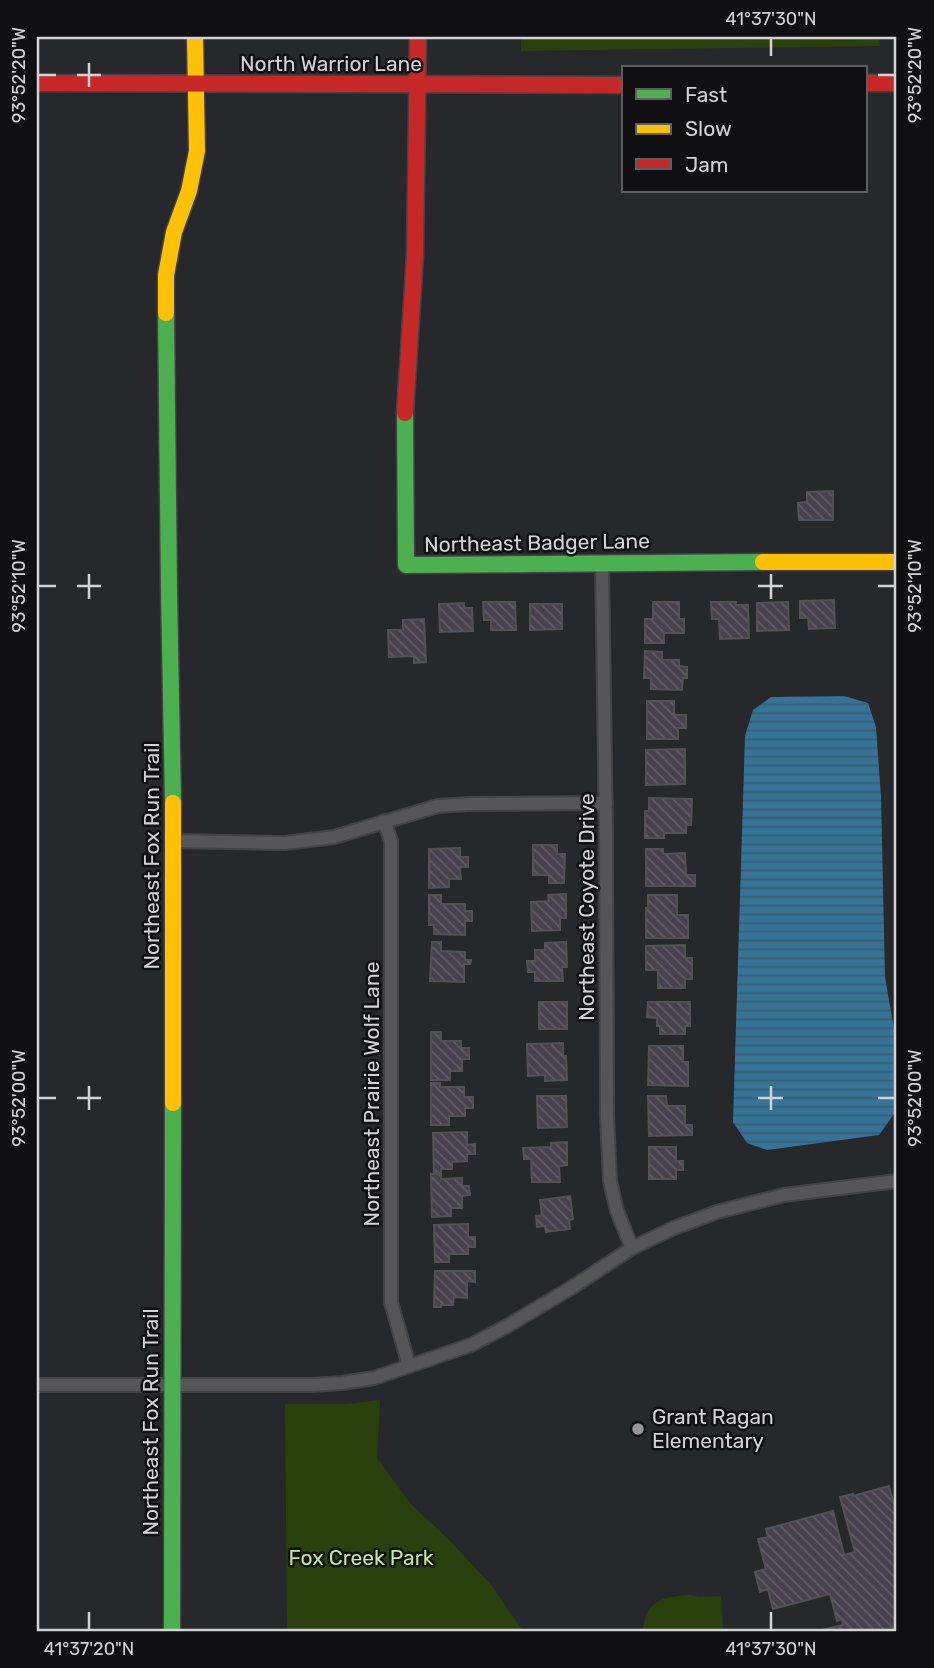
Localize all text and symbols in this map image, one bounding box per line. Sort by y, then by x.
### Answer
text: 41°37'30"N [726,8,816,30]
text: 93°52'20"W [8,27,30,123]
text: 93°52'20"W [904,27,926,123]
street label: North Warrior Lane [240,51,422,76]
legend [622,66,867,192]
text: Fast [685,82,727,107]
text: Slow [685,116,732,141]
text: Jam [685,152,729,177]
street label: Northeast Badger Lane [424,528,650,557]
text: 93°52'10"W [8,539,30,633]
text: 93°52'10"W [904,539,926,633]
street label: Northeast Fox Run Trail [139,742,164,970]
street label: Northeast Coyote Drive [574,793,599,1021]
street label: Northeast Prairie Wolf Lane [359,962,384,1226]
text: 93°52'00"W [8,1049,30,1147]
text: 93°52'00"W [904,1049,926,1147]
street label: Northeast Fox Run Trail [138,1308,163,1536]
place label: Grant Ragan Elementary [652,1404,774,1453]
marker: Grant Ragan Elementary [630,1421,646,1437]
park label: Fox Creek Park [288,1545,434,1570]
text: 41°37'20"N [44,1638,134,1660]
text: 41°37'30"N [726,1638,816,1660]

